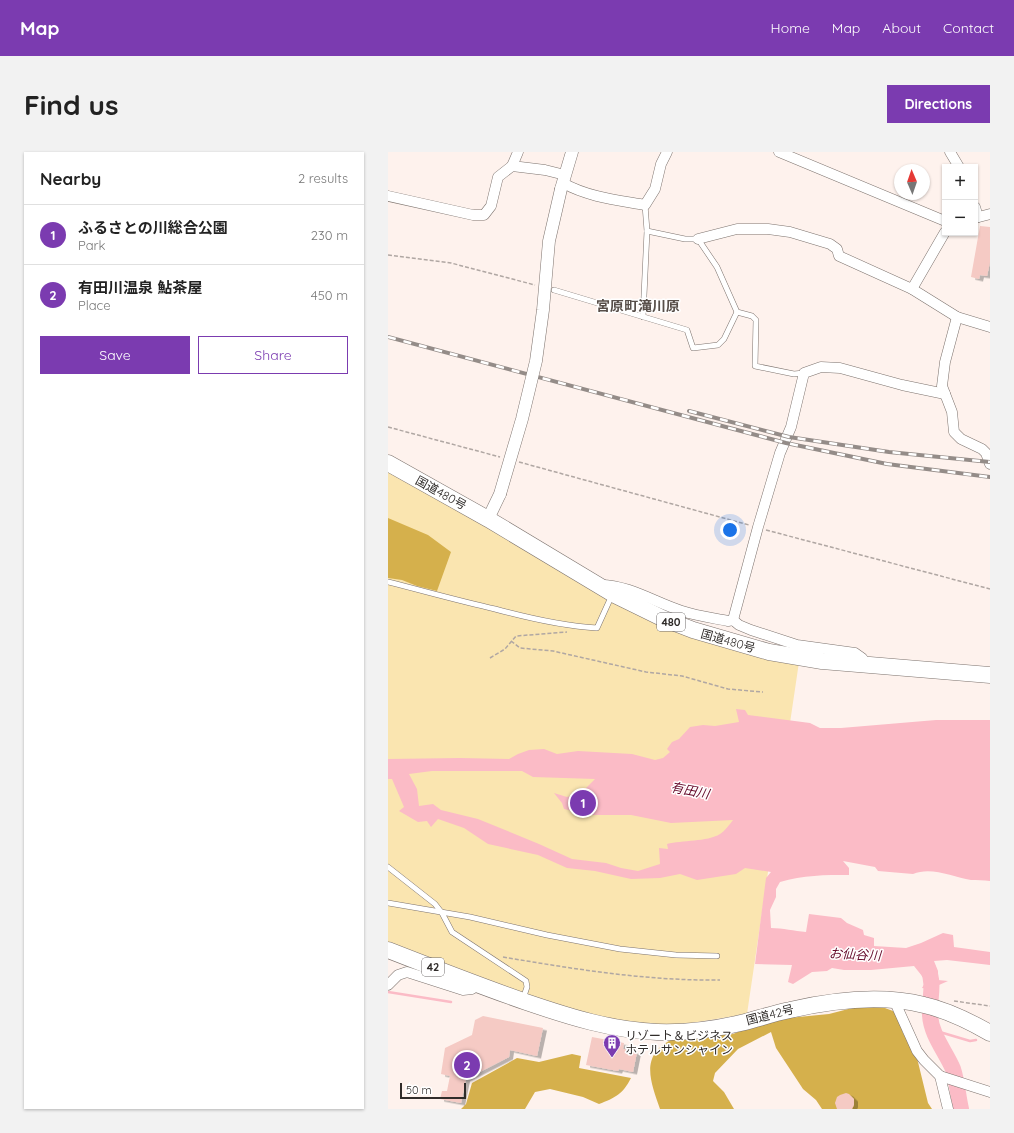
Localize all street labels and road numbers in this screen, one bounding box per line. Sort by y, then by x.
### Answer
street label: 国道480号 [413,472,469,513]
road number: 480 [657,613,685,631]
street label: 国道480号 [699,626,757,655]
road number: 42 [422,958,444,976]
street label: 国道42号 [744,1001,795,1028]

